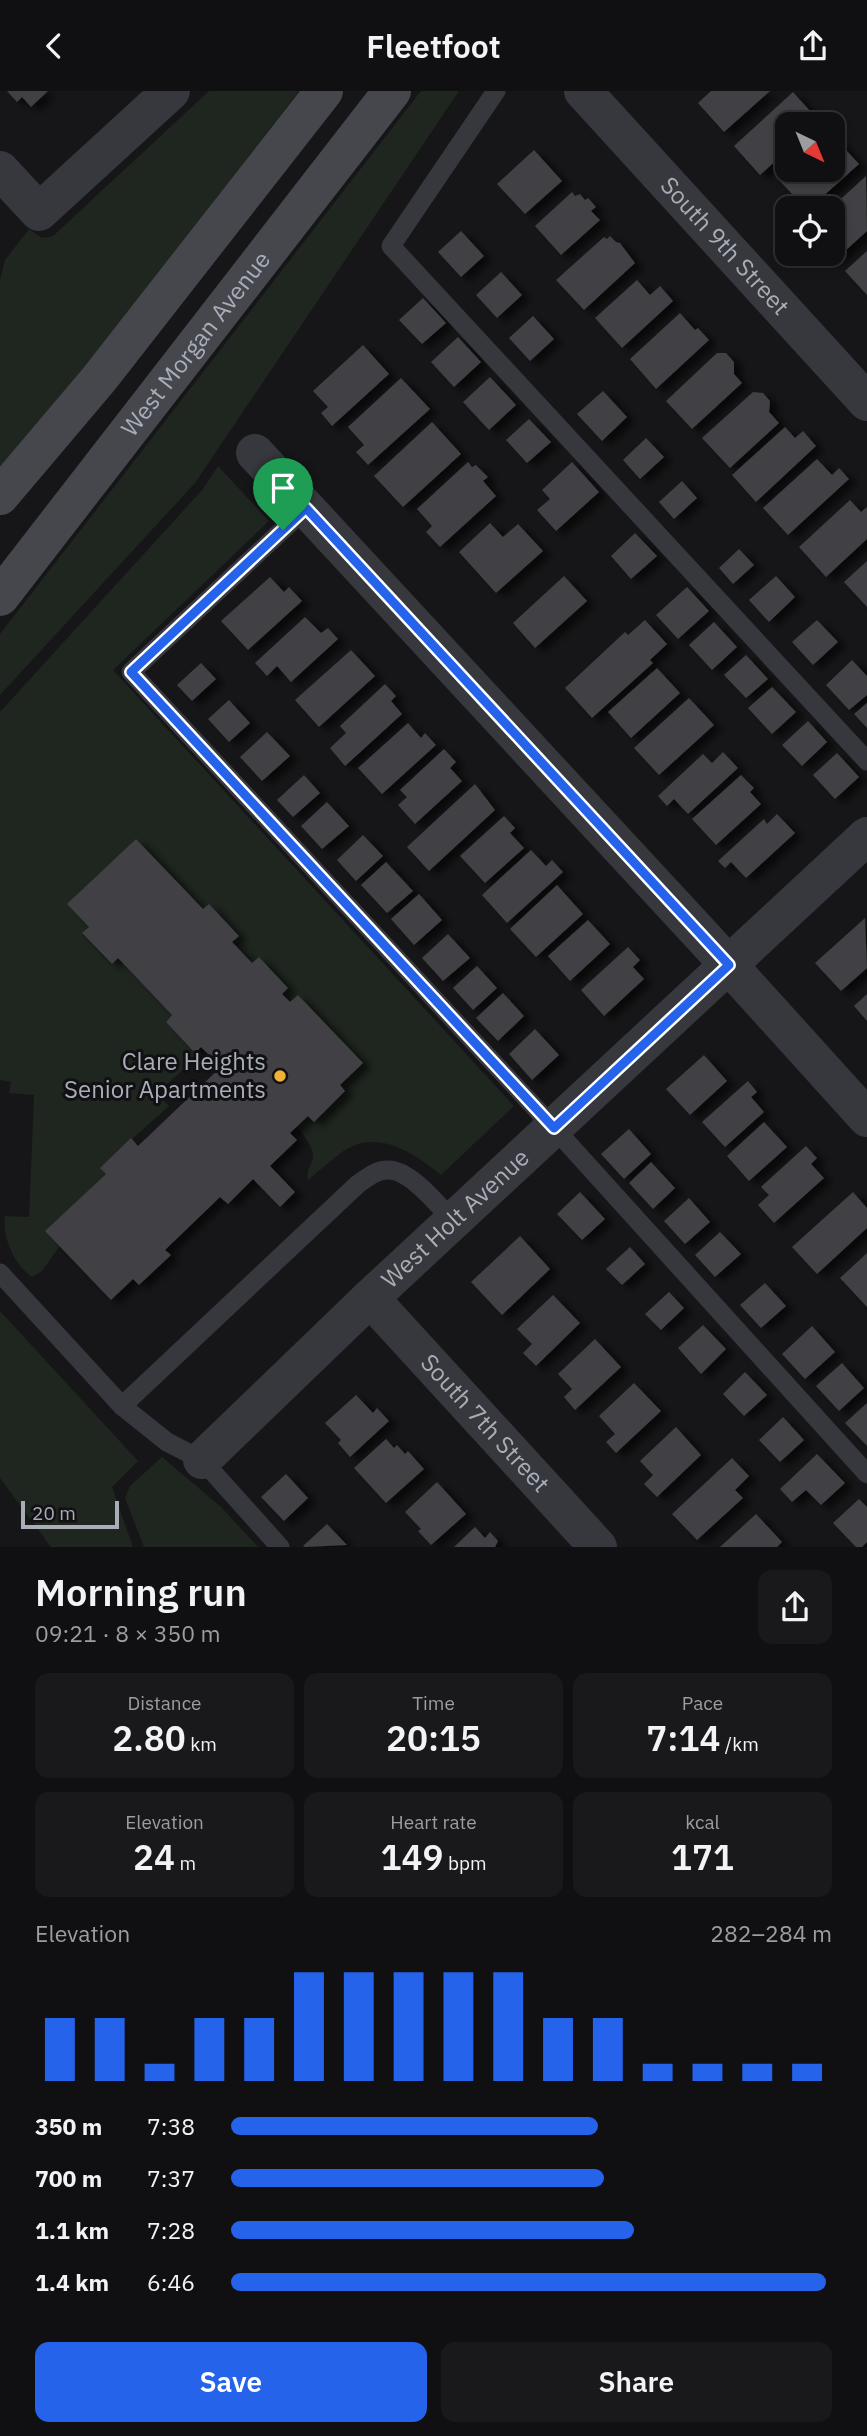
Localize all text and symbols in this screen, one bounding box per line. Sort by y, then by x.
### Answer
text: Fleetfoot [366,25,501,67]
icon: back [35,27,73,65]
icon: share [794,27,832,65]
north arrow [775,112,845,182]
map controls [775,112,845,266]
street label: South 9th Street [654,169,797,321]
button: locate [775,196,845,266]
street label: West Morgan Avenue [113,244,277,443]
pin [253,458,313,530]
icon: arrive [264,469,302,507]
place label: Clare Heights Senior Apartments [64,1045,266,1105]
marker: Clare Heights Senior Apartments [272,1068,288,1084]
street label: West Holt Avenue [374,1141,536,1295]
street label: South 7th Street [414,1347,557,1499]
scale bar [21,1498,119,1530]
text: 20 m [32,1501,76,1525]
text: Morning run [35,1567,247,1616]
button: share [758,1570,832,1644]
text: 09:21 · 8 × 350 m [35,1618,221,1648]
text: Distance [127,1691,202,1715]
text: Time [412,1691,455,1715]
text: Pace [682,1691,723,1715]
text: 2.80 [112,1715,186,1761]
text: 20:15 [386,1715,481,1761]
text: 7:14 [646,1715,720,1761]
text: km [186,1732,217,1756]
text: /km [720,1732,759,1756]
text: Elevation [125,1810,204,1834]
text: Heart rate [390,1810,477,1834]
text: kcal [685,1810,720,1834]
text: 24 [133,1834,175,1880]
text: 149 [380,1834,443,1880]
text: 171 [671,1834,734,1880]
text: m [175,1851,196,1875]
text: bpm [443,1851,487,1875]
text: Elevation [35,1918,130,1948]
text: 282–284 m [710,1918,832,1948]
text: 350 m [35,2111,102,2141]
text: 7:38 [147,2111,195,2141]
text: 700 m [35,2163,102,2193]
text: 7:37 [147,2163,195,2193]
text: 1.1 km [35,2215,109,2245]
text: 7:28 [147,2215,195,2245]
text: 1.4 km [35,2267,109,2297]
text: 6:46 [147,2267,195,2297]
button: Save [35,2342,427,2422]
button: Share [441,2342,832,2422]

